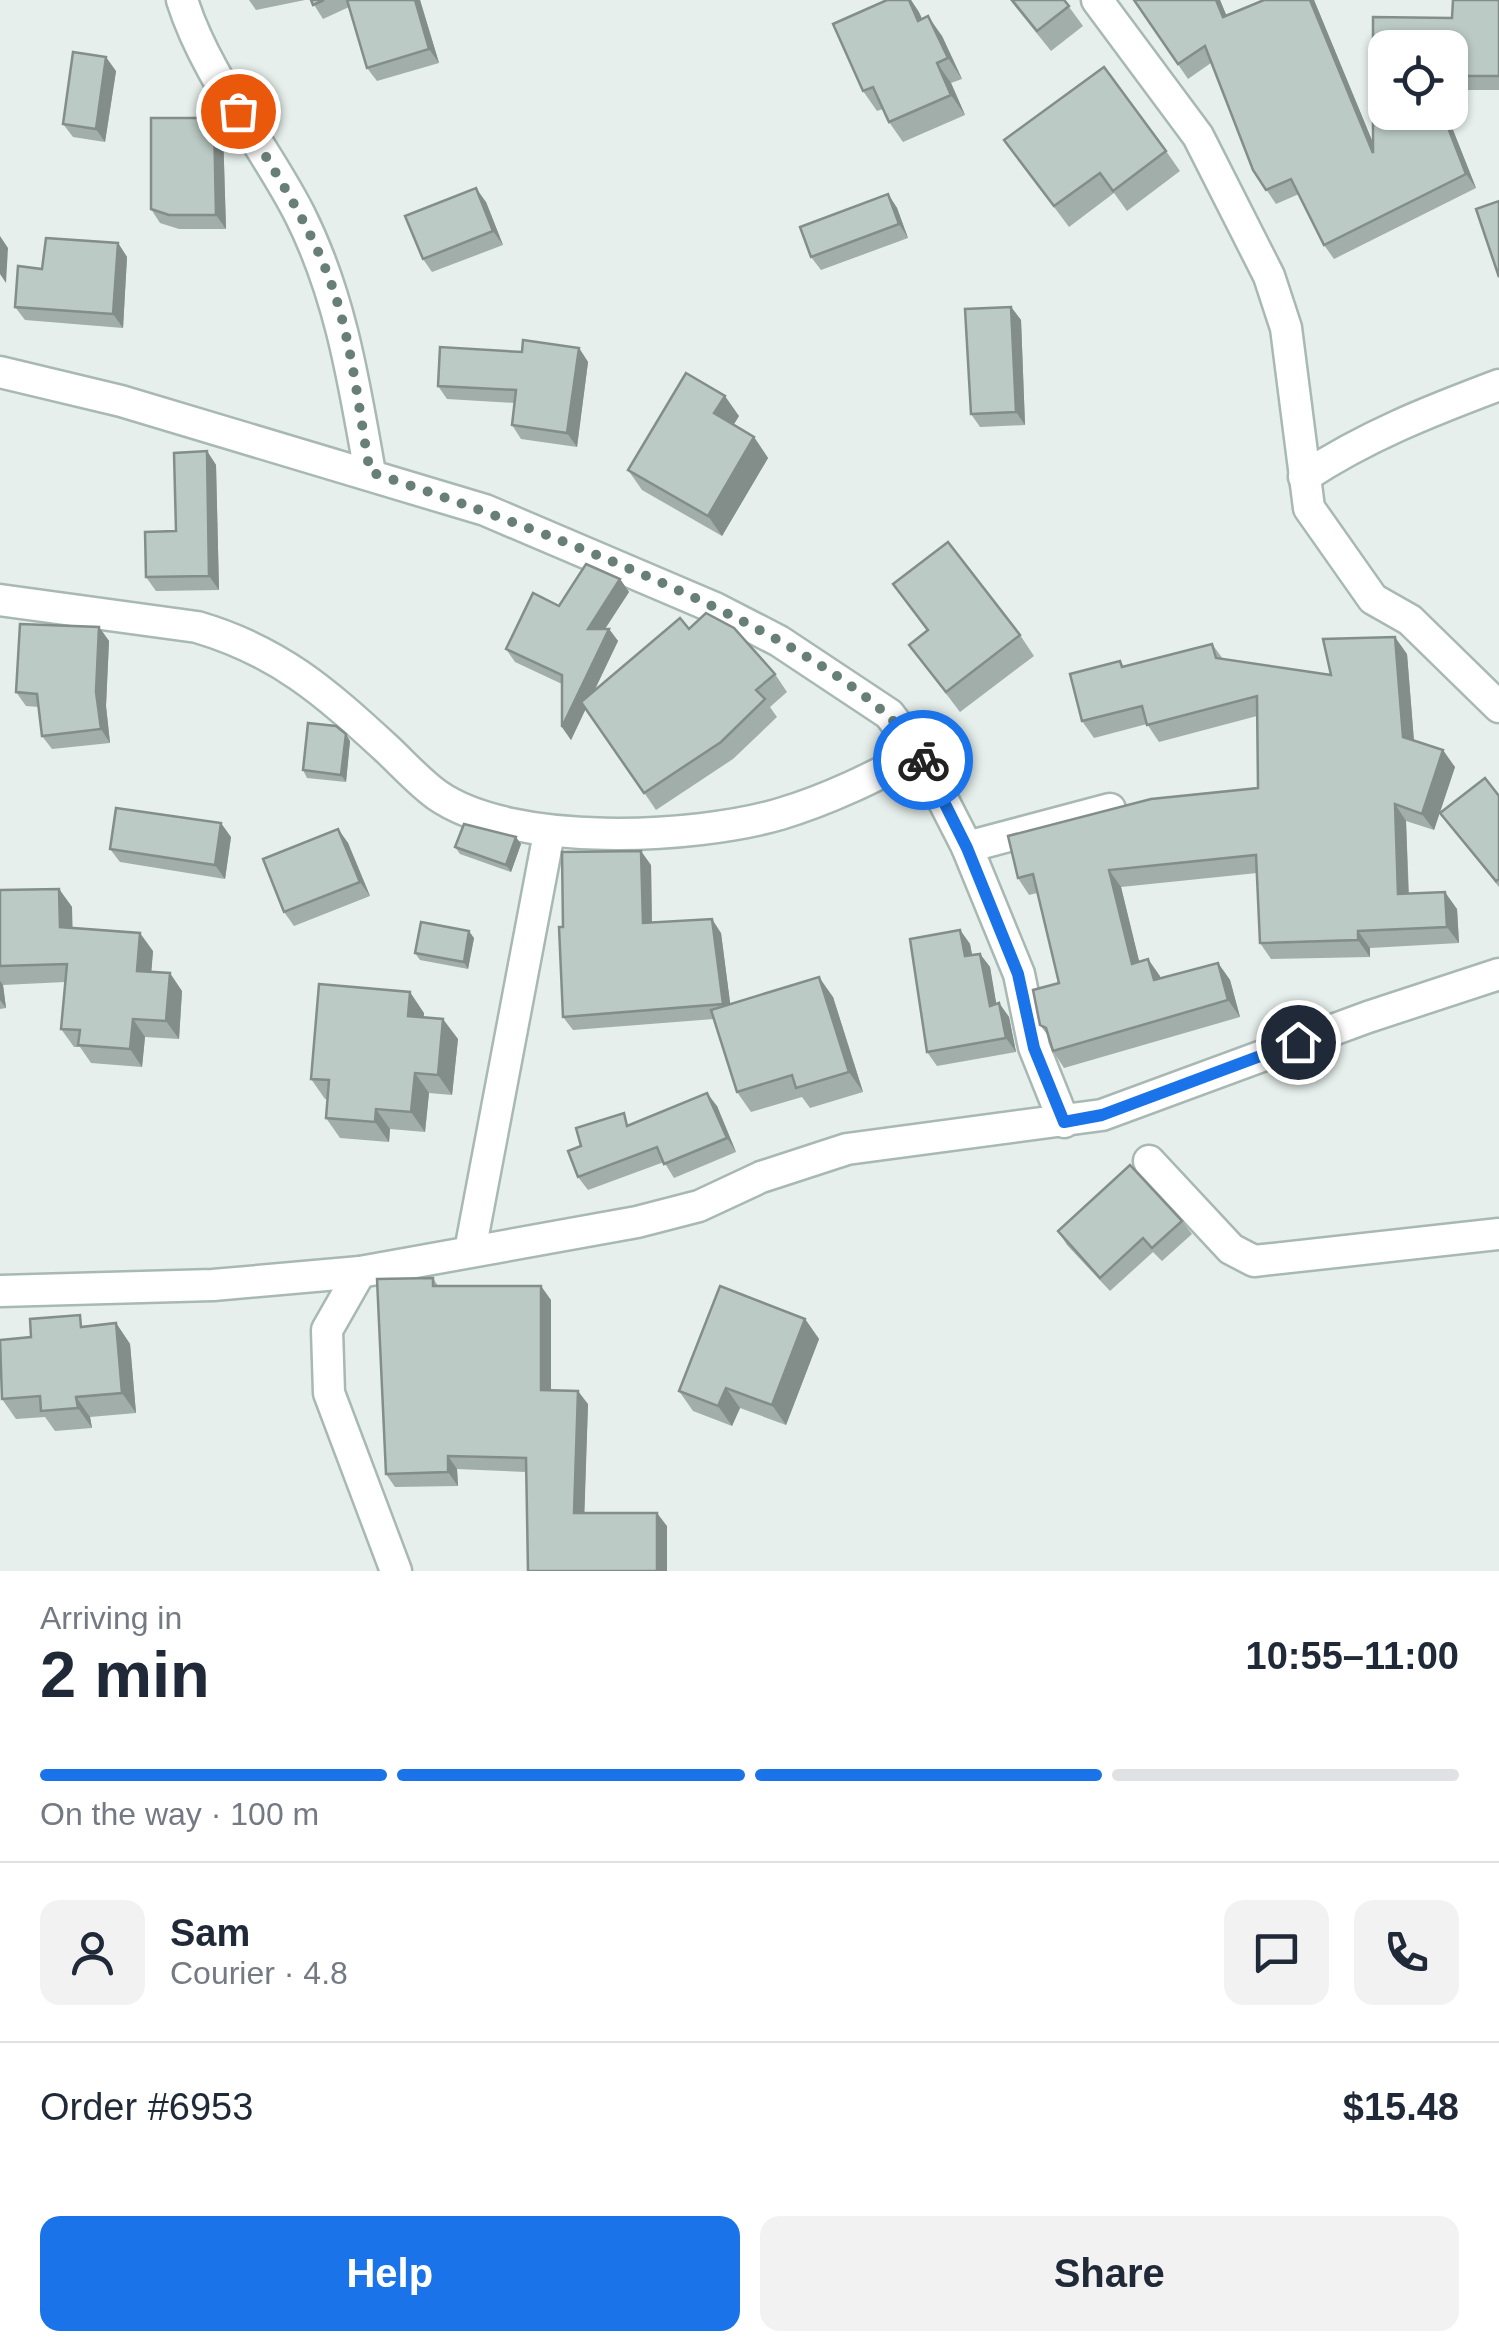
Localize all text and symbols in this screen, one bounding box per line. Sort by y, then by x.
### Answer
map controls [1368,30,1468,130]
button: locate [1368,30,1468,130]
pin [196,69,281,154]
icon: bag [211,84,266,139]
courier [873,710,973,810]
icon: bike [896,733,951,788]
pin [1256,1000,1341,1085]
icon: home [1271,1015,1326,1070]
text: Arriving in [40,1600,182,1636]
text: 10:55–11:00 [1246,1635,1459,1677]
text: 2 min [40,1638,210,1711]
text: On the way · 100 m [40,1796,319,1832]
button: person [40,1900,145,2005]
button: chat [1224,1900,1329,2005]
button: phone [1354,1900,1459,2005]
text: Sam [170,1912,250,1954]
text: Courier · 4.8 [170,1955,348,1991]
text: Order #6953 [40,2086,253,2128]
text: $15.48 [1343,2086,1459,2128]
button: Help [40,2216,740,2331]
button: Share [760,2216,1459,2331]

